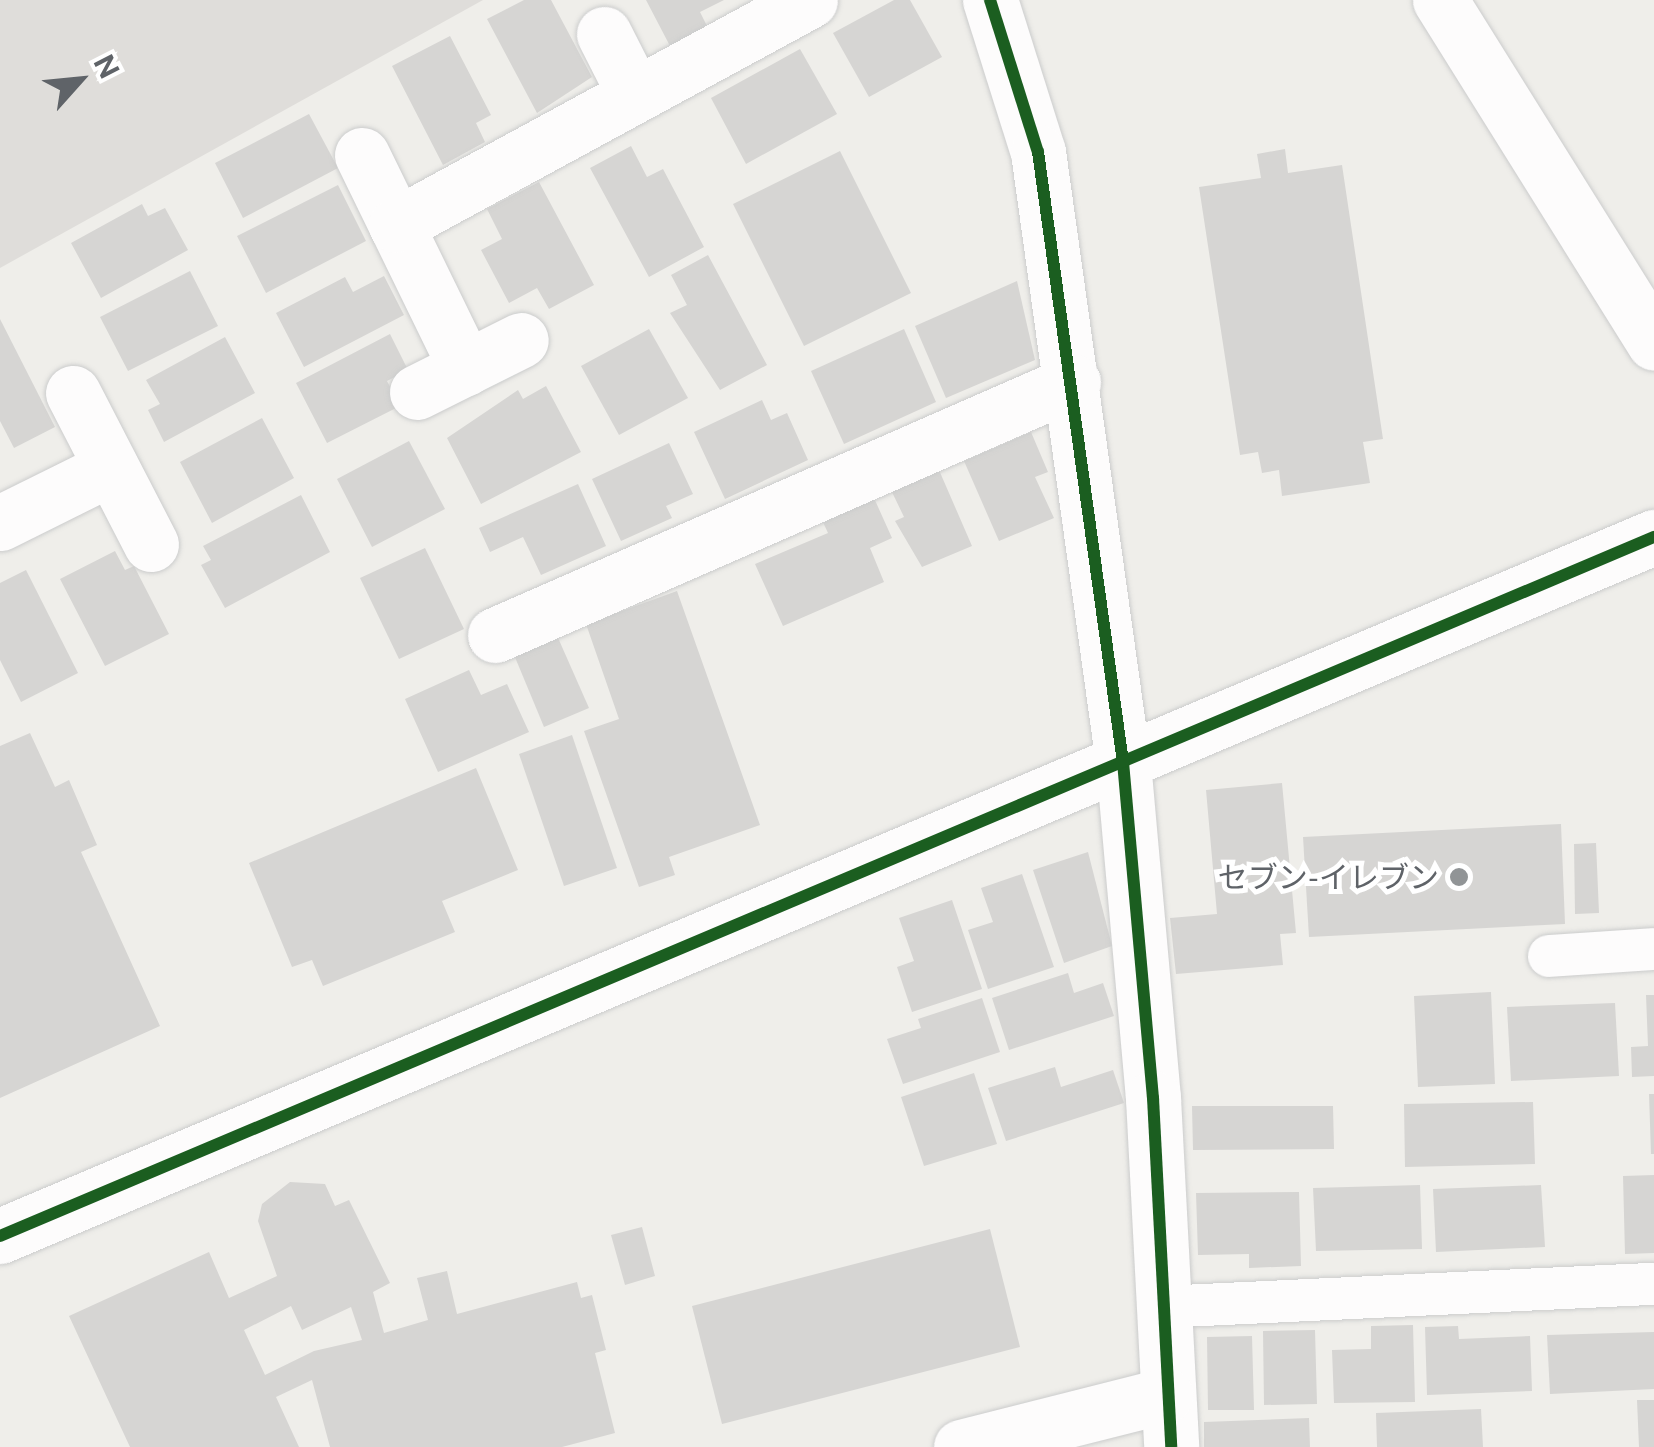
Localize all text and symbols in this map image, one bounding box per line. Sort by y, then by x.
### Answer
north arrow [30,30,130,130]
text: N [88,49,127,83]
place label: セブン-イレブン [1218,859,1439,895]
marker: セブン-イレブン [1448,866,1470,888]

